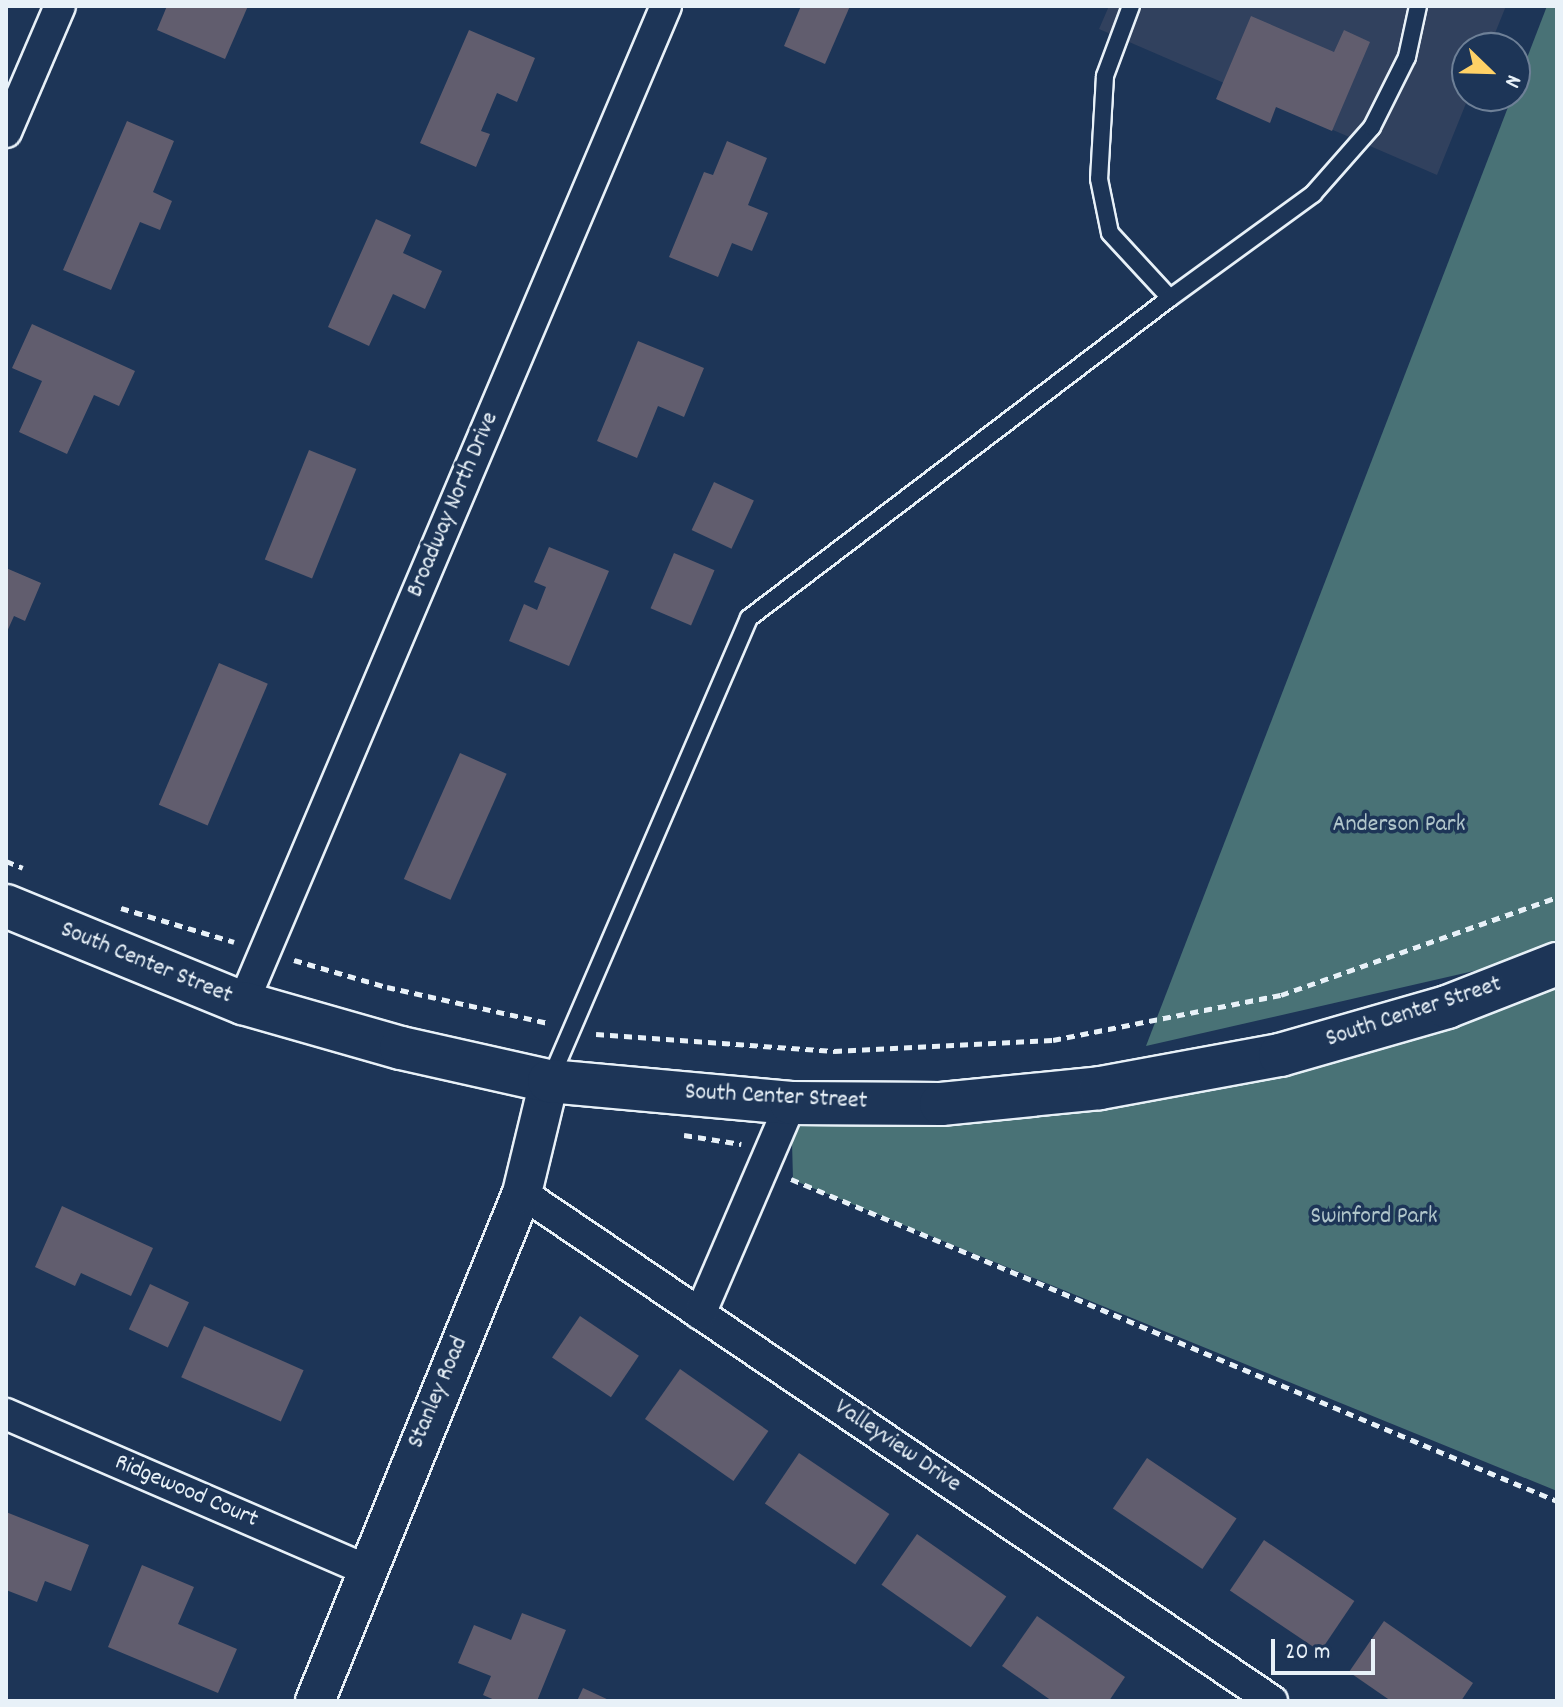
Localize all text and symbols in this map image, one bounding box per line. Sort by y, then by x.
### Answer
north arrow [1451,32,1531,112]
text: N [1495,70,1528,92]
street label: Broadway North Drive [402,408,506,602]
park label: Anderson Park [1332,812,1466,840]
street label: South Center Street [56,916,236,1012]
street label: South Center Street [1323,971,1505,1055]
street label: South Center Street [684,1079,868,1117]
park label: Swinford Park [1310,1204,1438,1232]
street label: Stanley Road [403,1333,475,1453]
street label: Valleyview Drive [828,1394,966,1500]
street label: Ridgewood Court [110,1449,262,1535]
scale bar [1275,1623,1379,1673]
text: 20 m [1285,1636,1331,1670]

